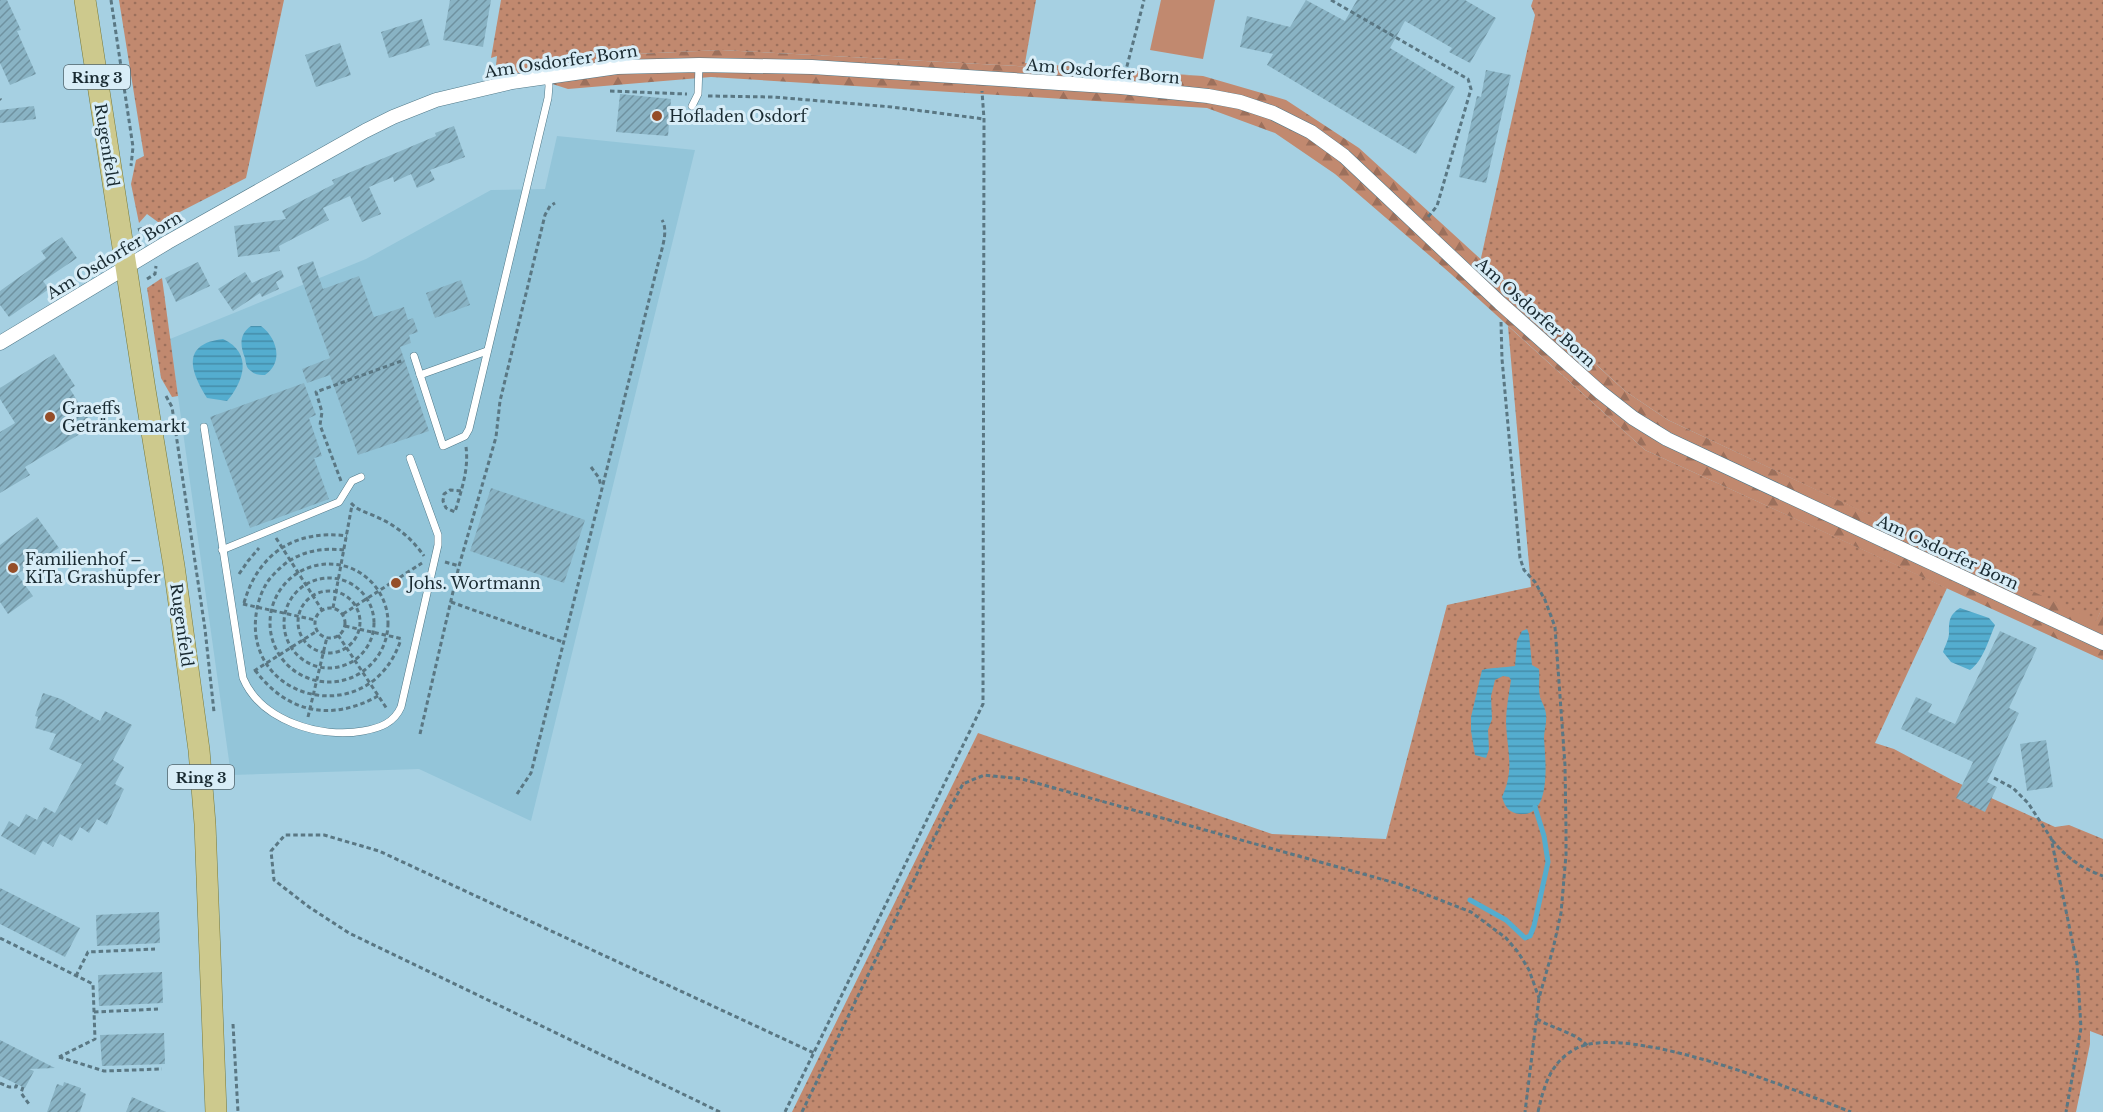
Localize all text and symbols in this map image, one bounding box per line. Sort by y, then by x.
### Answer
street label: Am Osdorfer Born [482,40,639,82]
street label: Am Osdorfer Born [1024,54,1181,88]
road number: Ring 3 [64,65,130,89]
street label: Rugenfeld [91,102,124,189]
place label: Hofladen Osdorf [669,106,809,126]
marker: Hofladen Osdorf [650,109,664,123]
street label: Am Osdorfer Born [42,207,185,304]
street label: Am Osdorfer Born [1471,252,1600,371]
place label: Graeffs Getränkemarkt [62,398,187,436]
marker: Graeffs Getränkemarkt [43,410,57,424]
street label: Am Osdorfer Born [1873,510,2022,594]
place label: Familienhof – KiTa Grashüpfer [25,549,161,587]
marker: Familienhof – KiTa Grashüpfer [6,561,20,575]
place label: Johs. Wortmann [406,573,541,593]
marker: Johs. Wortmann [389,576,403,590]
street label: Rugenfeld [166,582,198,668]
road number: Ring 3 [168,765,234,789]

